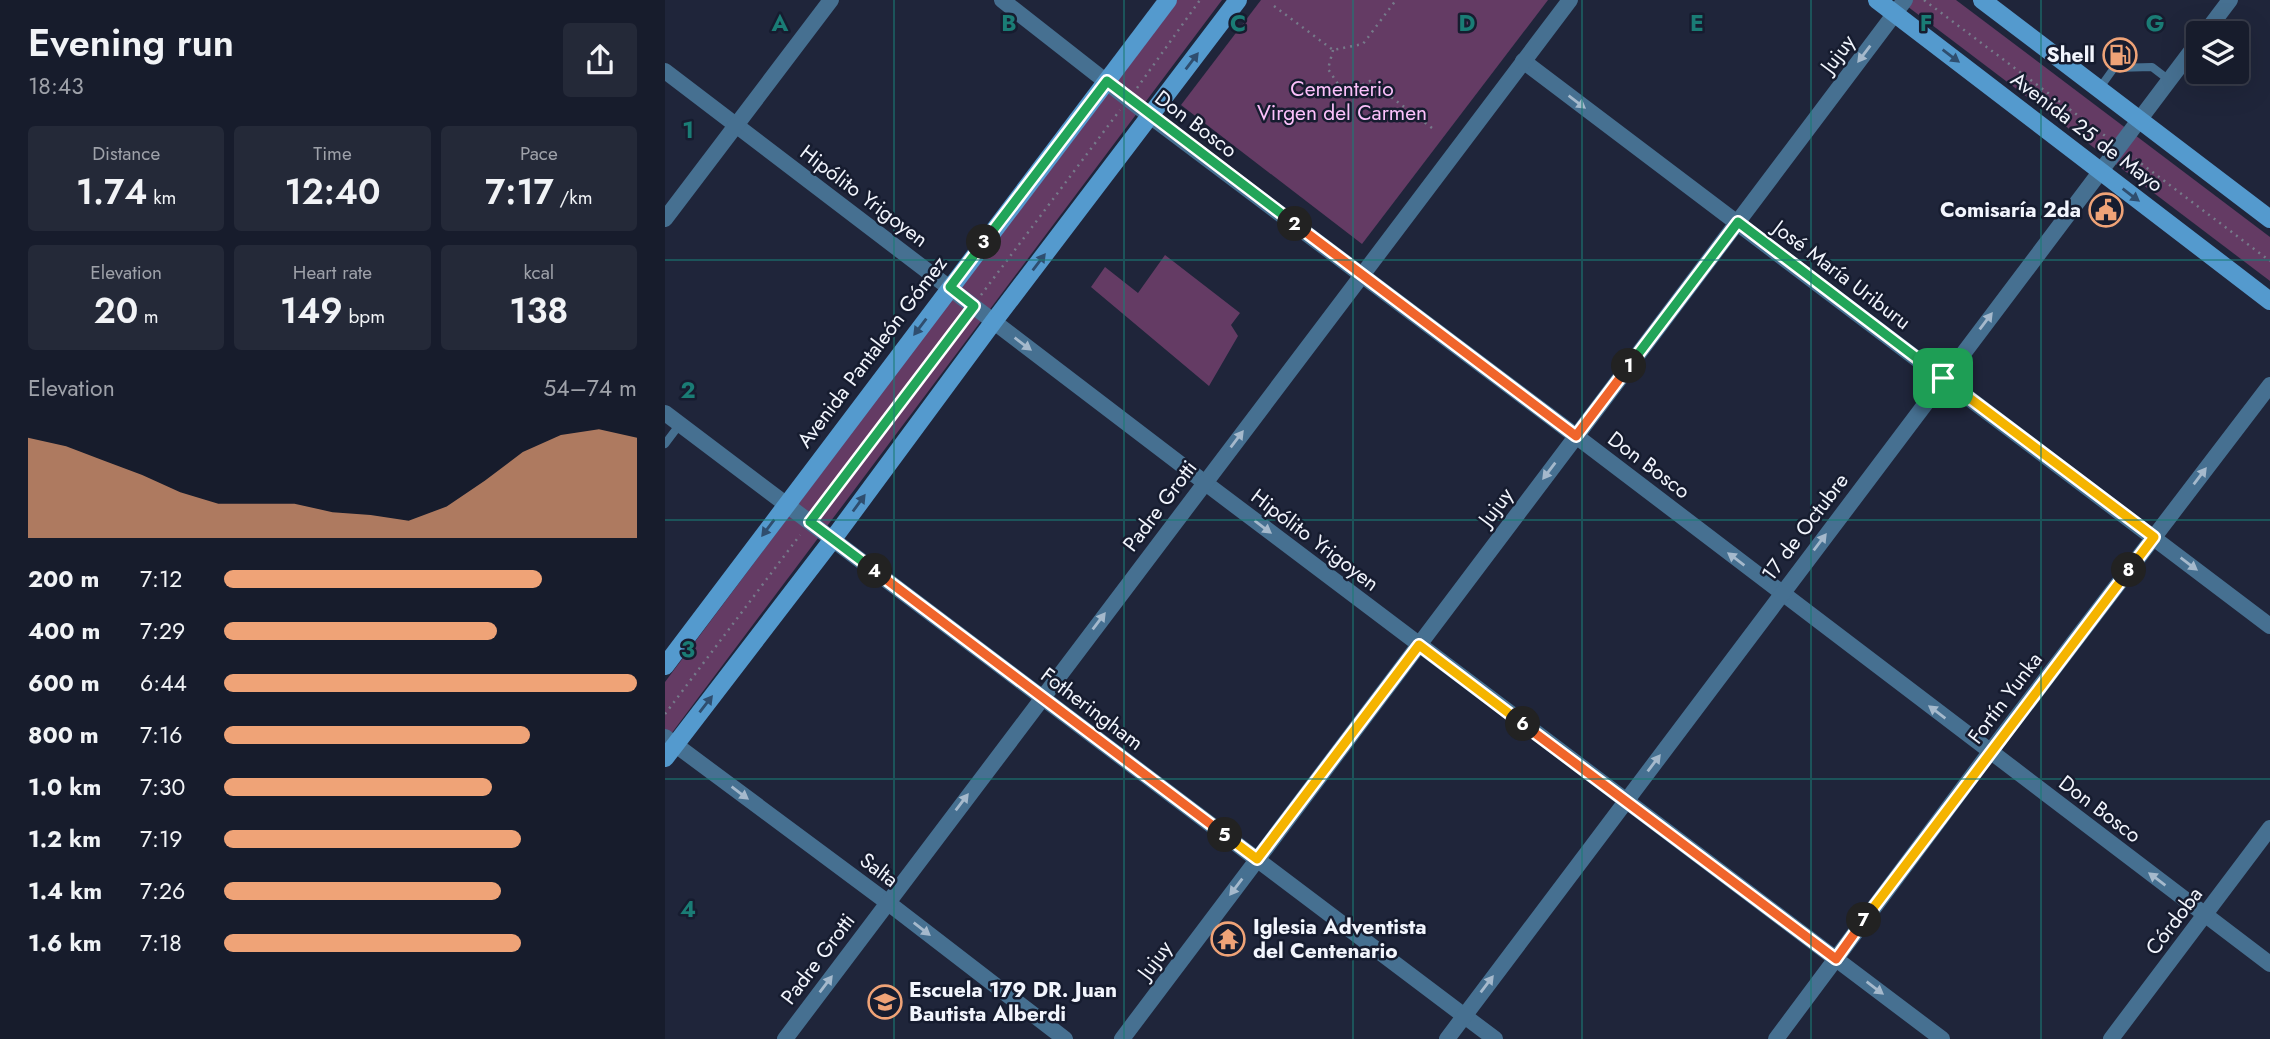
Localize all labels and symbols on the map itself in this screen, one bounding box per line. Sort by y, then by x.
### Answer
text: A [771,6,789,40]
text: B [1001,6,1017,40]
text: C [1230,6,1246,40]
text: D [1459,6,1476,40]
text: E [1690,6,1704,40]
text: F [1920,6,1932,40]
text: G [2146,6,2164,40]
street label: Jujuy [1812,28,1863,82]
fuel station icon: Shell [2101,36,2139,74]
place label: Shell [2047,40,2095,70]
one-way arrow [1856,45,1871,63]
one-way arrow [1942,49,1960,63]
one-way arrow [1184,52,1198,70]
street label: Avenida 25 de Mayo [2005,65,2169,199]
park label: Cementerio Virgen del Carmen [1257,74,1427,128]
street label: Don Bosco [1149,83,1243,165]
one-way arrow [1568,94,1586,109]
text: 1 [682,113,694,147]
street label: Hipólito Yrigoyen [794,138,934,254]
one-way arrow [2122,187,2140,202]
public building icon: Comisaría 2da [2087,191,2125,229]
place label: Comisaría 2da [1940,195,2081,225]
pin: 2 [1277,206,1313,242]
street label: José María Uriburu [1765,211,1917,337]
pin: 3 [967,224,1001,260]
street label: Avenida Pantaleón Gómez [790,250,954,454]
one-way arrow [1032,253,1046,271]
one-way arrow [1979,312,1993,330]
one-way arrow [912,318,927,336]
one-way arrow [1014,336,1032,351]
pin: 1 [1611,348,1647,384]
pin [1913,348,1973,408]
text: 2 [680,373,696,407]
street label: Don Bosco [1602,424,1696,506]
one-way arrow [1229,431,1244,449]
street label: Padre Grotti [1116,454,1204,558]
one-way arrow [1542,461,1557,479]
street label: 17 de Octubre [1754,467,1856,587]
one-way arrow [2193,467,2208,485]
street label: Jujuy [1470,481,1521,535]
street label: Hipólito Yrigoyen [1245,482,1385,598]
one-way arrow [852,494,866,512]
one-way arrow [760,519,775,537]
one-way arrow [1253,519,1271,534]
one-way arrow [1813,533,1827,551]
one-way arrow [1728,551,1746,566]
pin: 8 [2111,552,2147,588]
pin: 4 [857,554,893,588]
one-way arrow [2180,556,2198,570]
one-way arrow [1092,612,1106,630]
text: 3 [681,632,695,666]
street label: Fortín Yunka [1961,646,2049,750]
street label: Fotheringham [1034,660,1150,758]
one-way arrow [699,695,714,713]
one-way arrow [1928,704,1946,719]
pin: 6 [1505,706,1541,742]
one-way arrow [1646,754,1660,772]
street label: Don Bosco [2053,768,2147,850]
one-way arrow [730,785,748,800]
one-way arrow [955,794,970,812]
pin: 5 [1207,818,1243,852]
street label: Salta [853,846,905,894]
one-way arrow [2148,872,2166,886]
one-way arrow [1229,878,1243,897]
street label: Córdoba [2138,881,2210,961]
text: 4 [680,892,696,926]
pin: 7 [1847,902,1881,937]
street label: Padre Grotti [774,907,862,1011]
place label: Iglesia Adventista del Centenario [1253,912,1427,966]
temple icon: Iglesia Adventista del Centenario [1209,920,1247,958]
one-way arrow [913,921,931,935]
street label: Jujuy [1129,934,1180,988]
place label: Escuela 179 DR. Juan Bautista Alberdi [909,975,1117,1029]
one-way arrow [1480,975,1494,993]
one-way arrow [818,976,833,994]
one-way arrow [1865,981,1883,996]
school or university icon: Escuela 179 DR. Juan Bautista Alberdi [866,983,904,1021]

